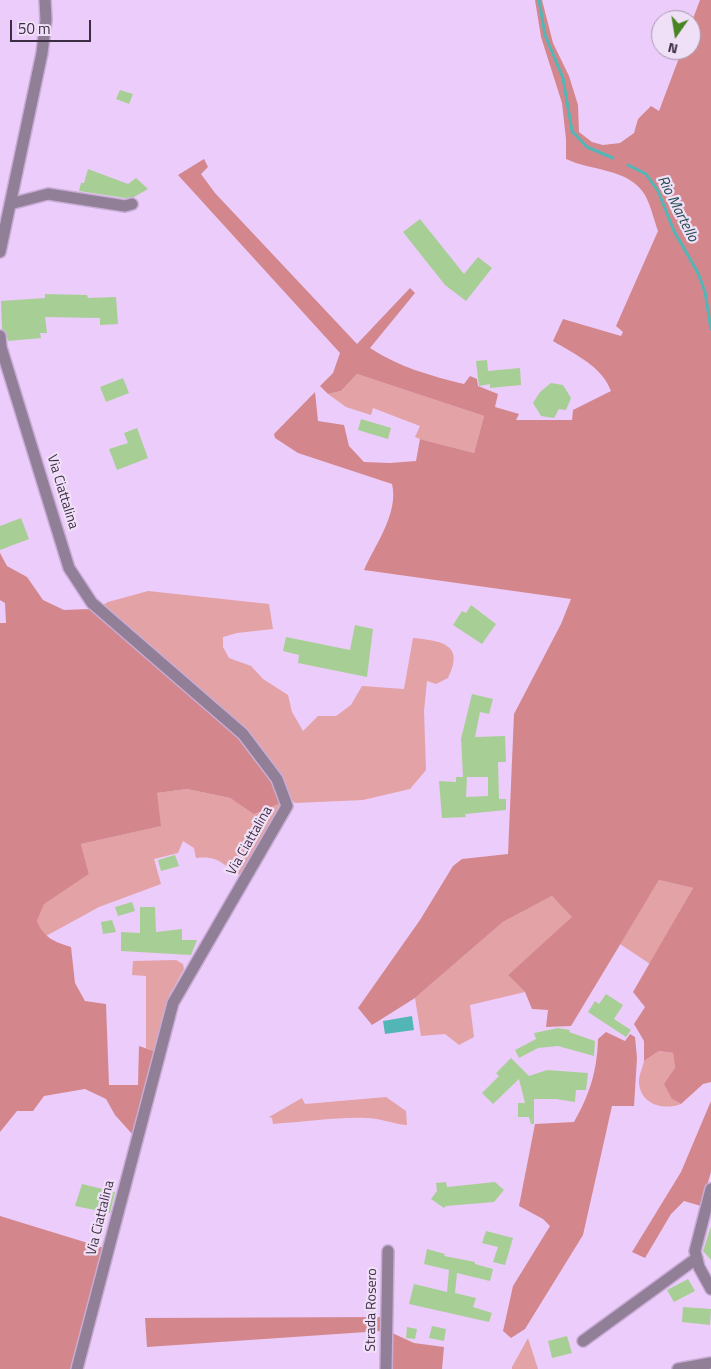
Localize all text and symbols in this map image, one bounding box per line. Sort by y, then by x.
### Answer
scale bar [12,10,94,42]
north arrow [651,10,701,60]
text: 50 m [18,17,51,40]
text: N [666,38,680,60]
water label: Rio Martello [653,173,701,245]
street label: Via Ciattalina [43,453,81,531]
street label: Via Ciattalina [224,804,276,878]
street label: Via Ciattalina [84,1179,118,1257]
street label: Strada Rosero [363,1268,381,1352]

